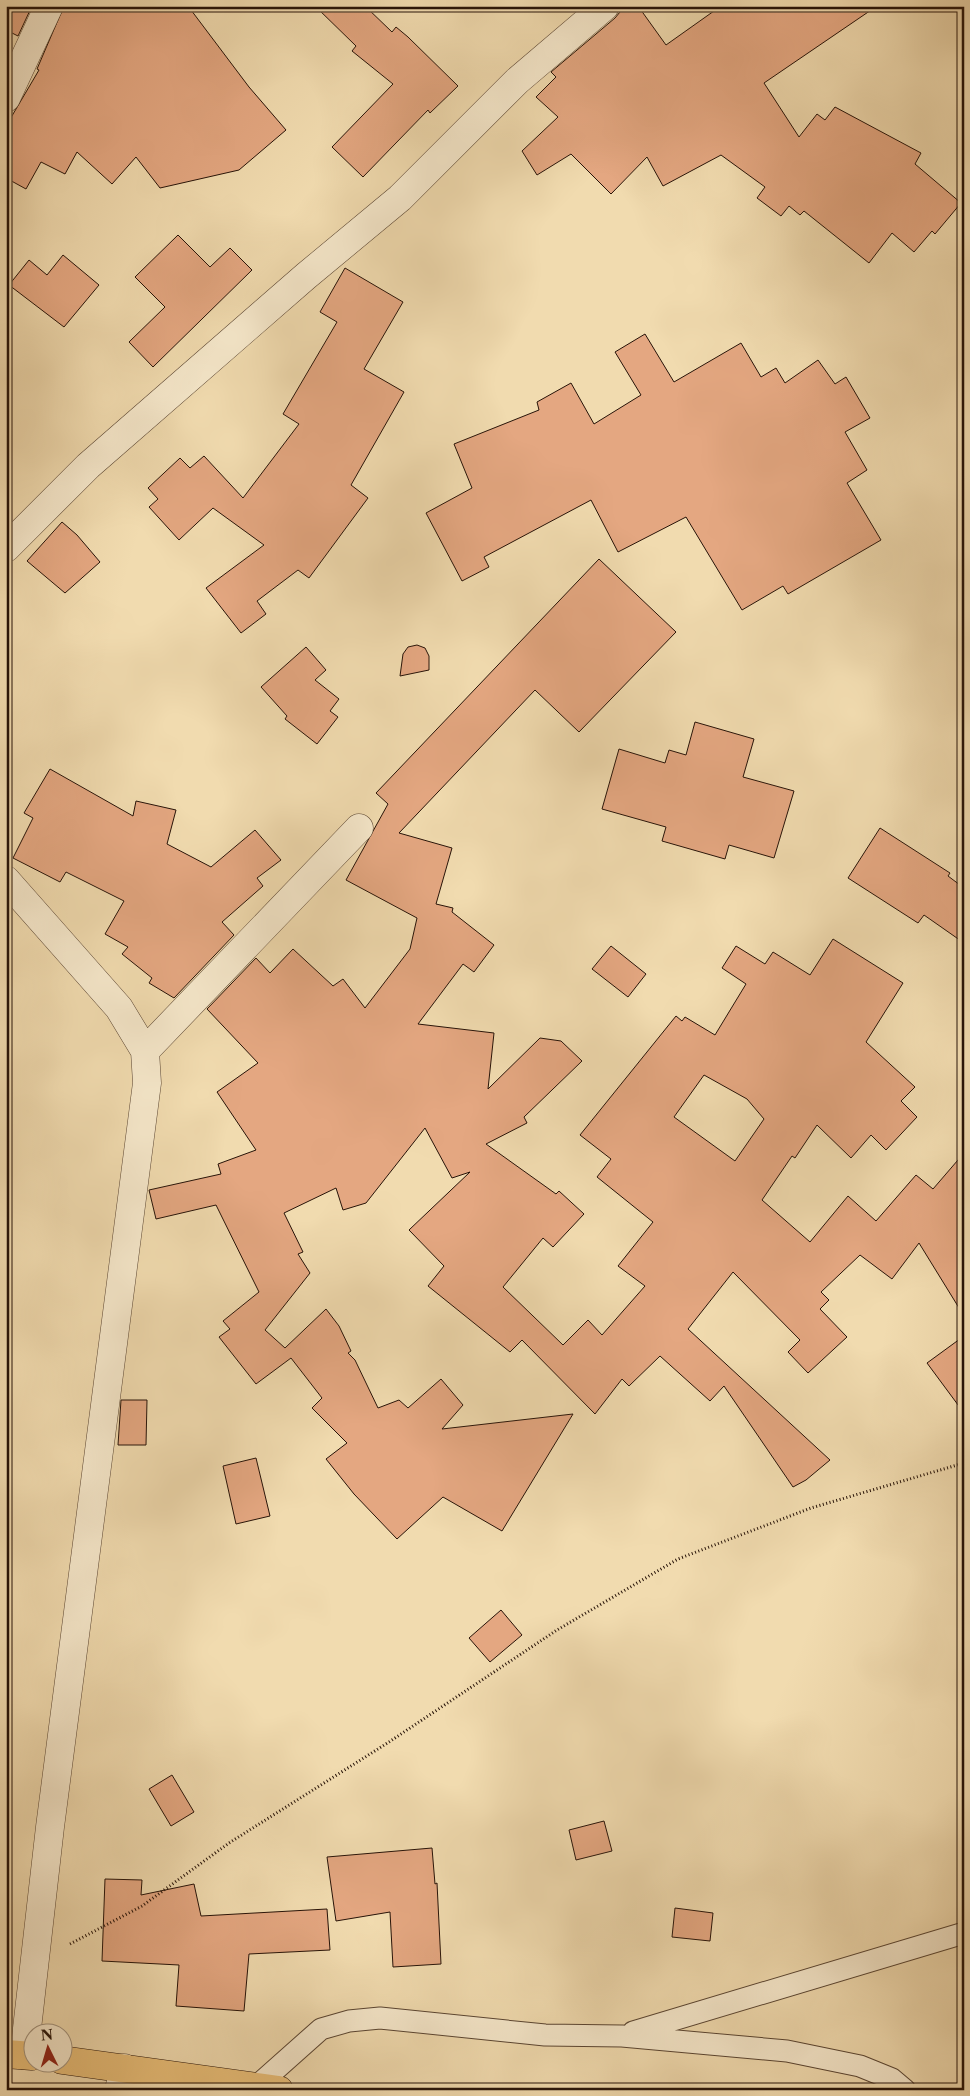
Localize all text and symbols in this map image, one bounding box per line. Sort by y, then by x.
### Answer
north arrow [22,2024,72,2074]
text: N [40,2026,54,2045]

